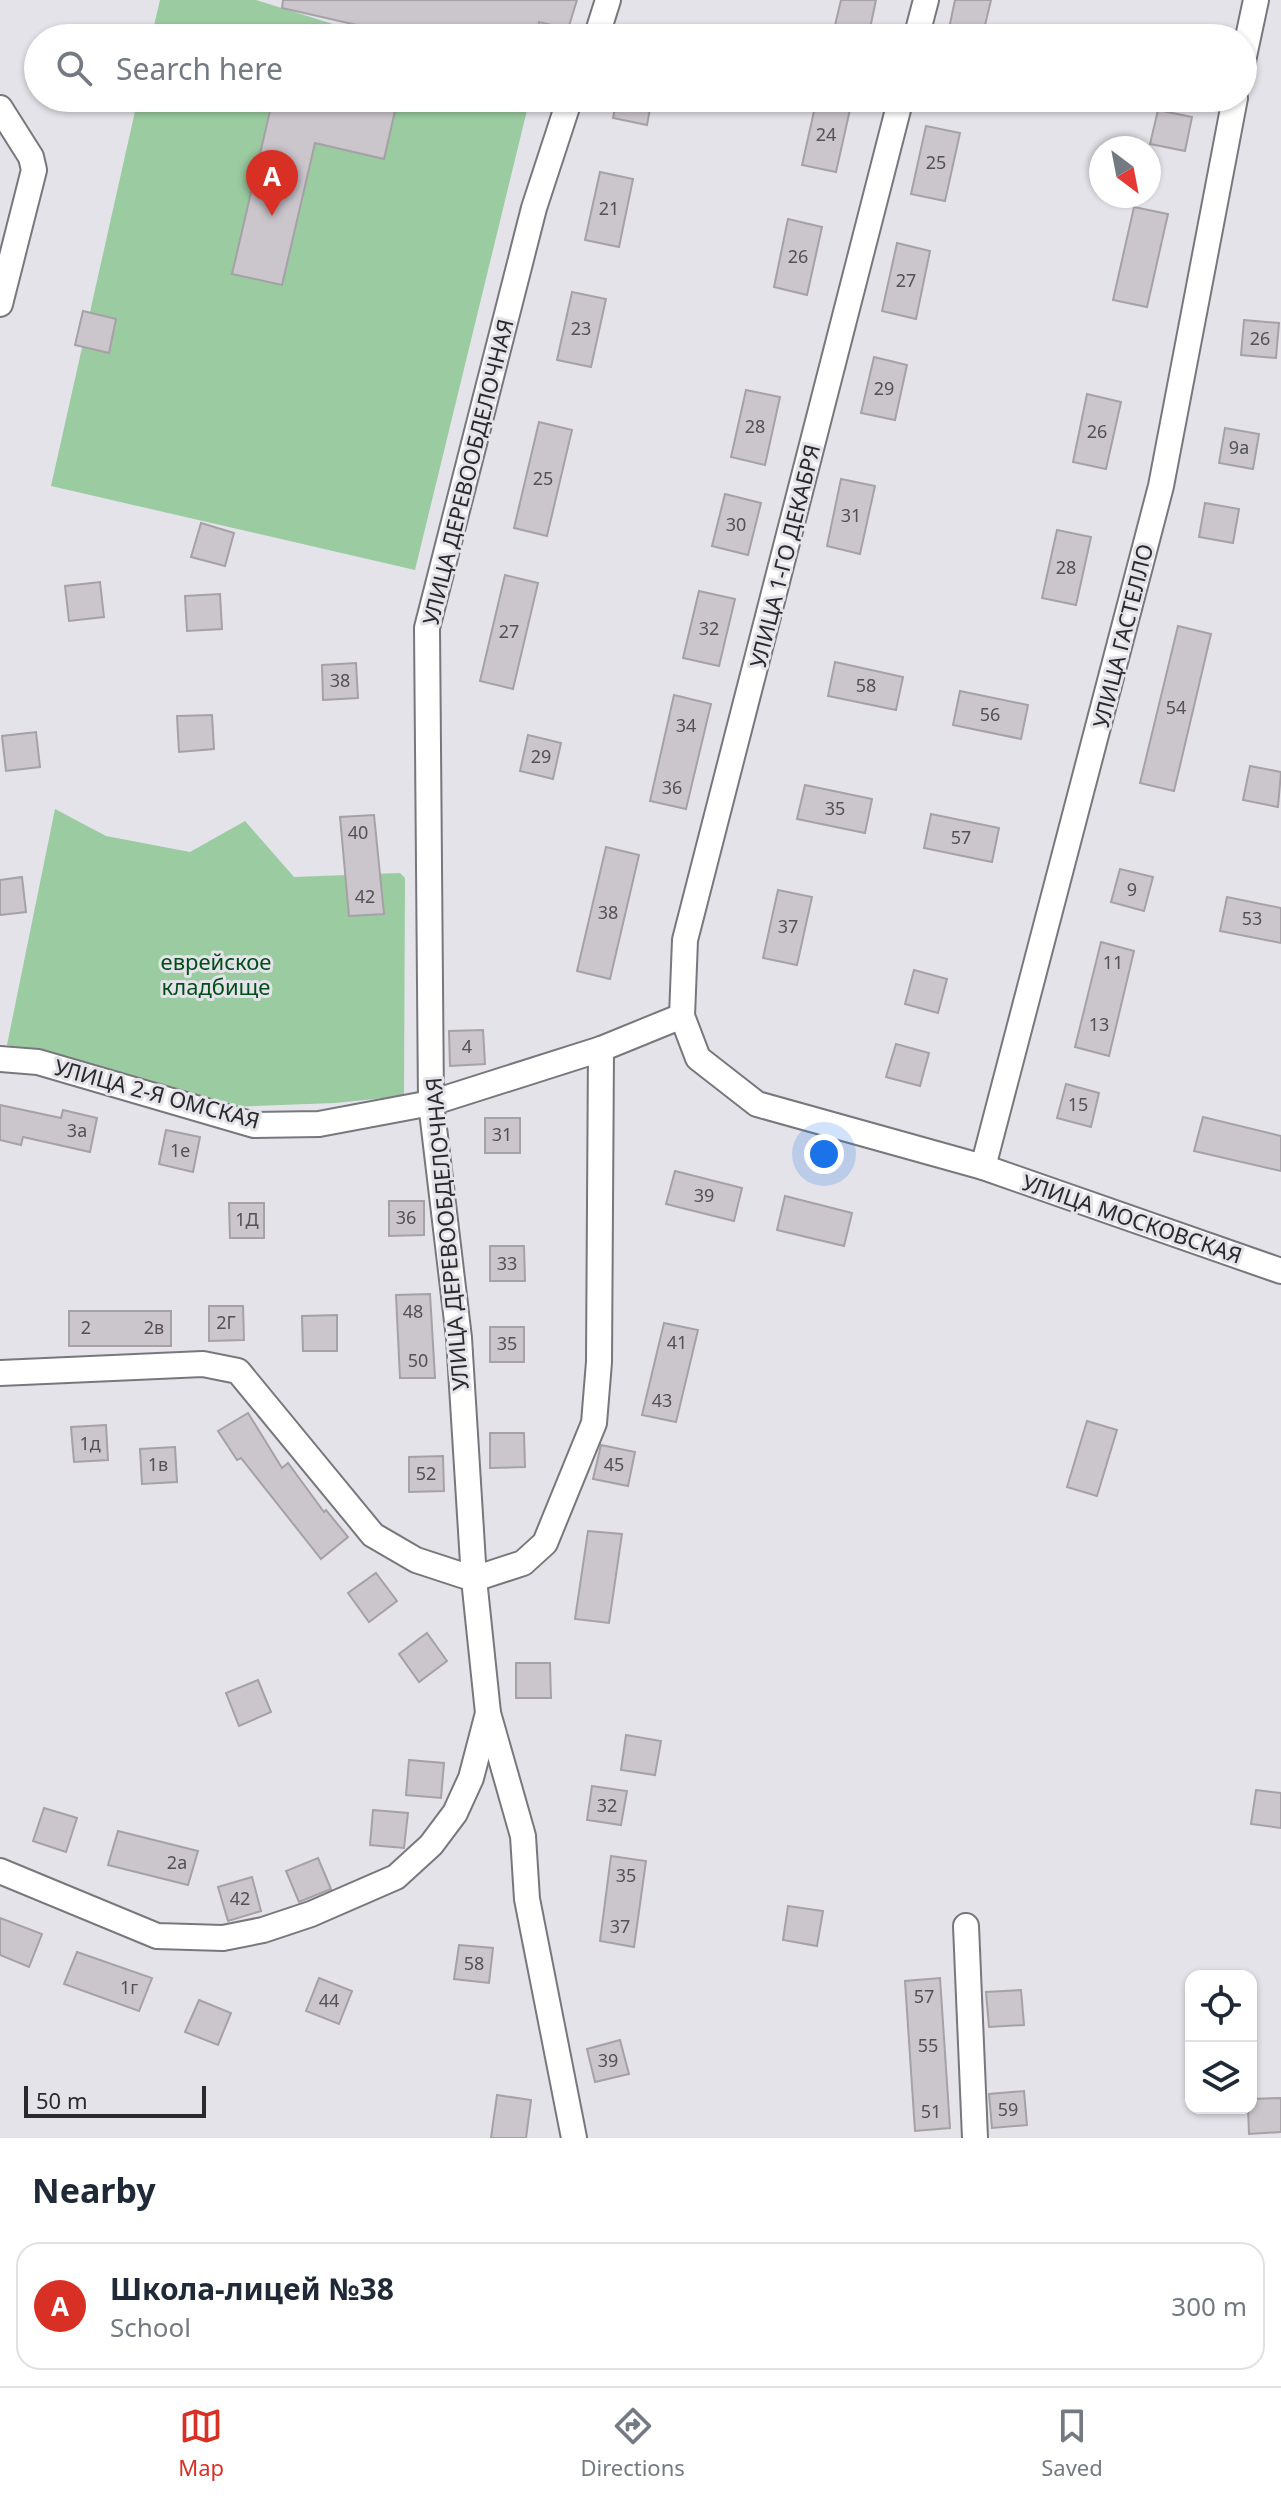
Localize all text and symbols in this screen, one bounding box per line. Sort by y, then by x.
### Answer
search box [24,24,1257,112]
icon: search [52,46,96,90]
text: Search here [116,48,283,89]
house number: 24 [816,122,836,146]
north arrow [1089,136,1161,208]
pin: A [246,150,298,216]
house number: 25 [926,150,946,174]
house number: 21 [599,196,619,220]
house number: 26 [788,244,808,268]
house number: 27 [896,268,916,292]
street label: УЛИЦА ДЕРЕВООБДЕЛОЧНАЯ [414,316,520,628]
house number: 23 [571,316,591,340]
house number: 26 [1250,326,1270,350]
house number: 29 [874,376,894,400]
house number: 28 [745,414,765,438]
house number: 26 [1087,419,1107,443]
house number: 9а [1229,435,1249,459]
street label: УЛИЦА 1-ГО ДЕКАБРЯ [742,441,826,671]
house number: 25 [533,466,553,490]
house number: 31 [841,503,861,527]
house number: 30 [726,512,746,536]
street label: УЛИЦА ГАСТЕЛЛО [1085,541,1159,731]
house number: 28 [1056,555,1076,579]
house number: 32 [699,616,719,640]
house number: 27 [499,619,519,643]
house number: 38 [330,668,350,692]
house number: 58 [856,673,876,697]
house number: 54 [1166,695,1186,719]
house number: 56 [980,702,1000,726]
house number: 34 [676,713,696,737]
house number: 29 [531,744,551,768]
house number: 36 [662,775,682,799]
house number: 35 [825,796,845,820]
house number: 40 [348,820,368,844]
house number: 57 [951,825,971,849]
house number: 9 [1127,877,1137,901]
house number: 42 [355,884,375,908]
house number: 38 [598,900,618,924]
house number: 53 [1242,906,1262,930]
house number: 37 [778,914,798,938]
park label: еврейское кладбище [161,946,271,1001]
house number: 11 [1103,950,1123,974]
house number: 13 [1089,1012,1109,1036]
house number: 4 [462,1034,472,1058]
street label: УЛИЦА 2-Я ОМСКАЯ [51,1051,263,1135]
street label: УЛИЦА ДЕРЕВООБДЕЛОЧНАЯ [417,1076,475,1392]
house number: 15 [1068,1092,1088,1116]
house number: 3а [67,1118,87,1142]
house number: 31 [492,1122,512,1146]
your location [804,1134,844,1174]
house number: 1е [170,1138,190,1162]
street label: УЛИЦА МОСКОВСКАЯ [1018,1166,1246,1270]
house number: 39 [694,1183,714,1207]
house number: 36 [396,1205,416,1229]
house number: 1Д [235,1207,259,1231]
house number: 33 [497,1251,517,1275]
house number: 48 [403,1299,423,1323]
house number: 2Г [216,1310,236,1334]
house number: 2 [81,1315,91,1339]
house number: 2в [144,1315,164,1339]
house number: 41 [667,1330,687,1354]
house number: 35 [497,1331,517,1355]
house number: 50 [408,1348,428,1372]
house number: 43 [652,1388,672,1412]
house number: 1д [79,1431,101,1455]
house number: 1в [148,1452,168,1476]
house number: 45 [604,1452,624,1476]
house number: 52 [416,1461,436,1485]
house number: 32 [597,1793,617,1817]
house number: 2а [167,1850,187,1874]
house number: 35 [616,1863,636,1887]
house number: 42 [230,1886,250,1910]
house number: 37 [610,1914,630,1938]
house number: 58 [464,1951,484,1975]
map controls [1185,1970,1257,2114]
button: locate [1185,1970,1257,2042]
house number: 1г [120,1975,138,1999]
house number: 57 [914,1984,934,2008]
house number: 44 [319,1988,339,2012]
house number: 55 [918,2033,938,2057]
button: layers [1185,2042,1257,2114]
house number: 39 [598,2048,618,2072]
scale bar [24,2082,206,2118]
text: 50 m [36,2085,87,2115]
house number: 59 [998,2097,1018,2121]
house number: 51 [921,2099,941,2123]
text: Nearby [32,2167,156,2213]
text: Школа-лицей №38 [110,2268,394,2309]
text: A [51,2288,69,2324]
text: 300 m [1171,2288,1247,2324]
text: School [110,2309,191,2345]
tab: Map [178,2404,224,2482]
tab: Directions [580,2404,685,2482]
tab: Saved [1041,2404,1103,2482]

